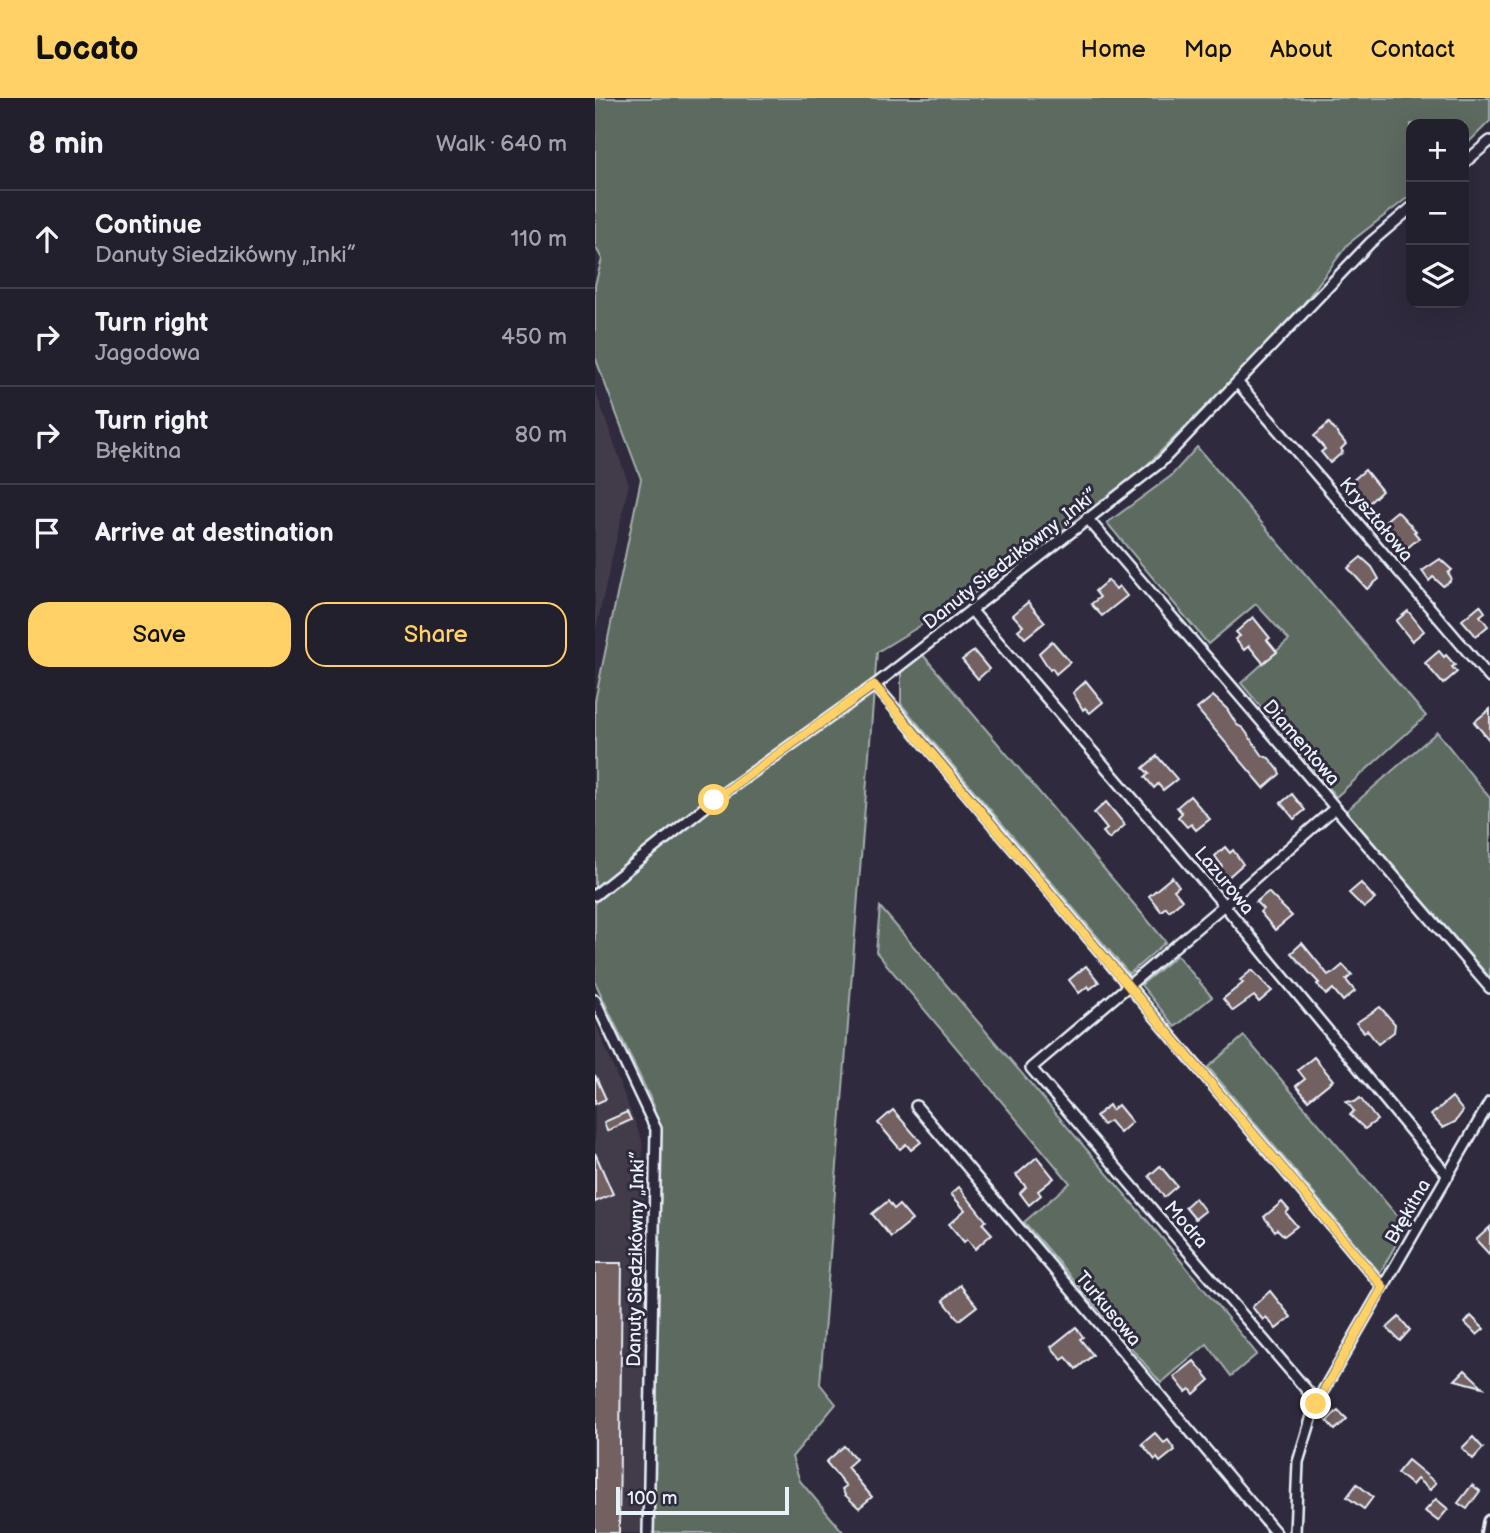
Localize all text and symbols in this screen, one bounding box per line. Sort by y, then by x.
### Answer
text: Locato [35,29,139,69]
text: Home [1081,35,1146,64]
text: Map [1184,35,1232,64]
text: About [1270,35,1332,64]
text: Contact [1370,35,1455,64]
map controls [1406,119,1469,308]
button: + [1406,119,1469,182]
text: 8 min [28,126,104,162]
text: Walk · 640 m [436,130,567,158]
button: − [1406,182,1469,245]
text: Continue [95,210,202,241]
icon: ahead [28,220,66,258]
text: 110 m [510,225,567,253]
text: Danuty Siedzikówny „Inki” [95,241,356,269]
button: layers [1406,245,1469,308]
text: Turn right [95,308,208,339]
icon: right [28,318,66,356]
text: 450 m [501,323,567,351]
text: Jagodowa [95,339,200,367]
text: Turn right [95,406,208,437]
icon: right [28,416,66,454]
text: 80 m [515,421,567,449]
text: Błękitna [95,437,181,465]
street label: Kryształowa [1334,473,1418,567]
street label: Danuty Siedzikówny „Inki” [919,484,1103,635]
icon: arrive [28,514,66,552]
text: Arrive at destination [95,518,334,549]
button: Save [28,602,291,667]
button: Share [305,602,567,667]
street label: Diamentowa [1257,695,1344,791]
route start [698,784,729,815]
street label: Lazurowa [1189,842,1259,920]
street label: Danuty Siedzikówny „Inki” [623,1151,650,1367]
street label: Błękitna [1381,1175,1436,1248]
street label: Modra [1159,1197,1213,1253]
street label: Turkusowa [1070,1267,1146,1351]
route end [1300,1388,1331,1419]
scale bar [616,1484,789,1516]
text: 100 m [627,1487,678,1510]

